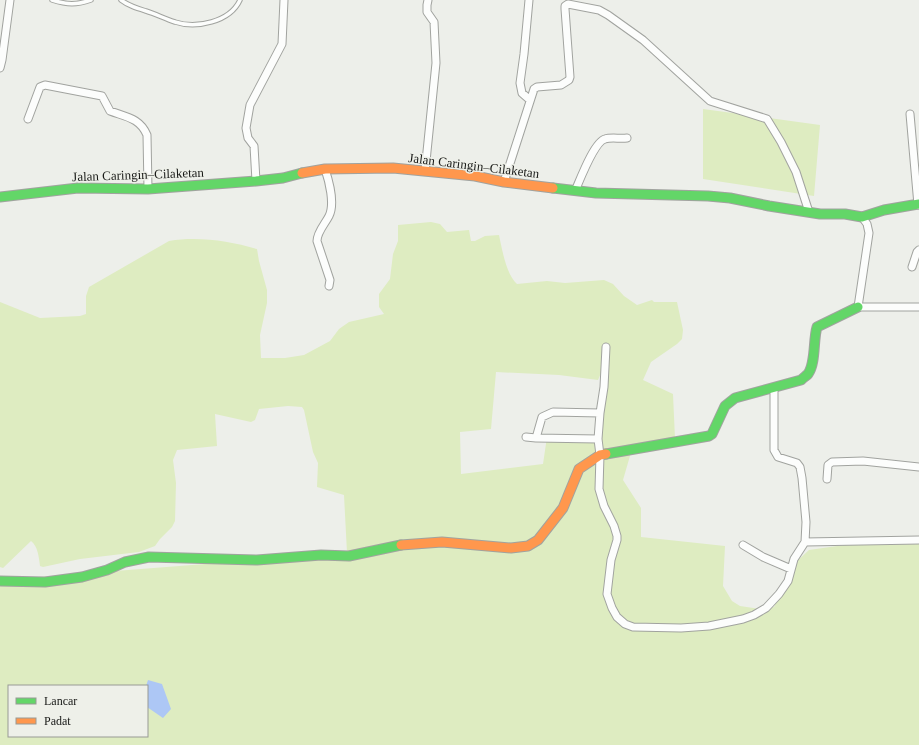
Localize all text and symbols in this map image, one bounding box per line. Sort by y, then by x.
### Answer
street label: Jalan Caringin–Cilaketan [408,150,541,181]
street label: Jalan Caringin–Cilaketan [72,165,205,184]
legend [8,685,148,737]
text: Lancar [44,694,77,708]
text: Padat [44,714,71,728]

